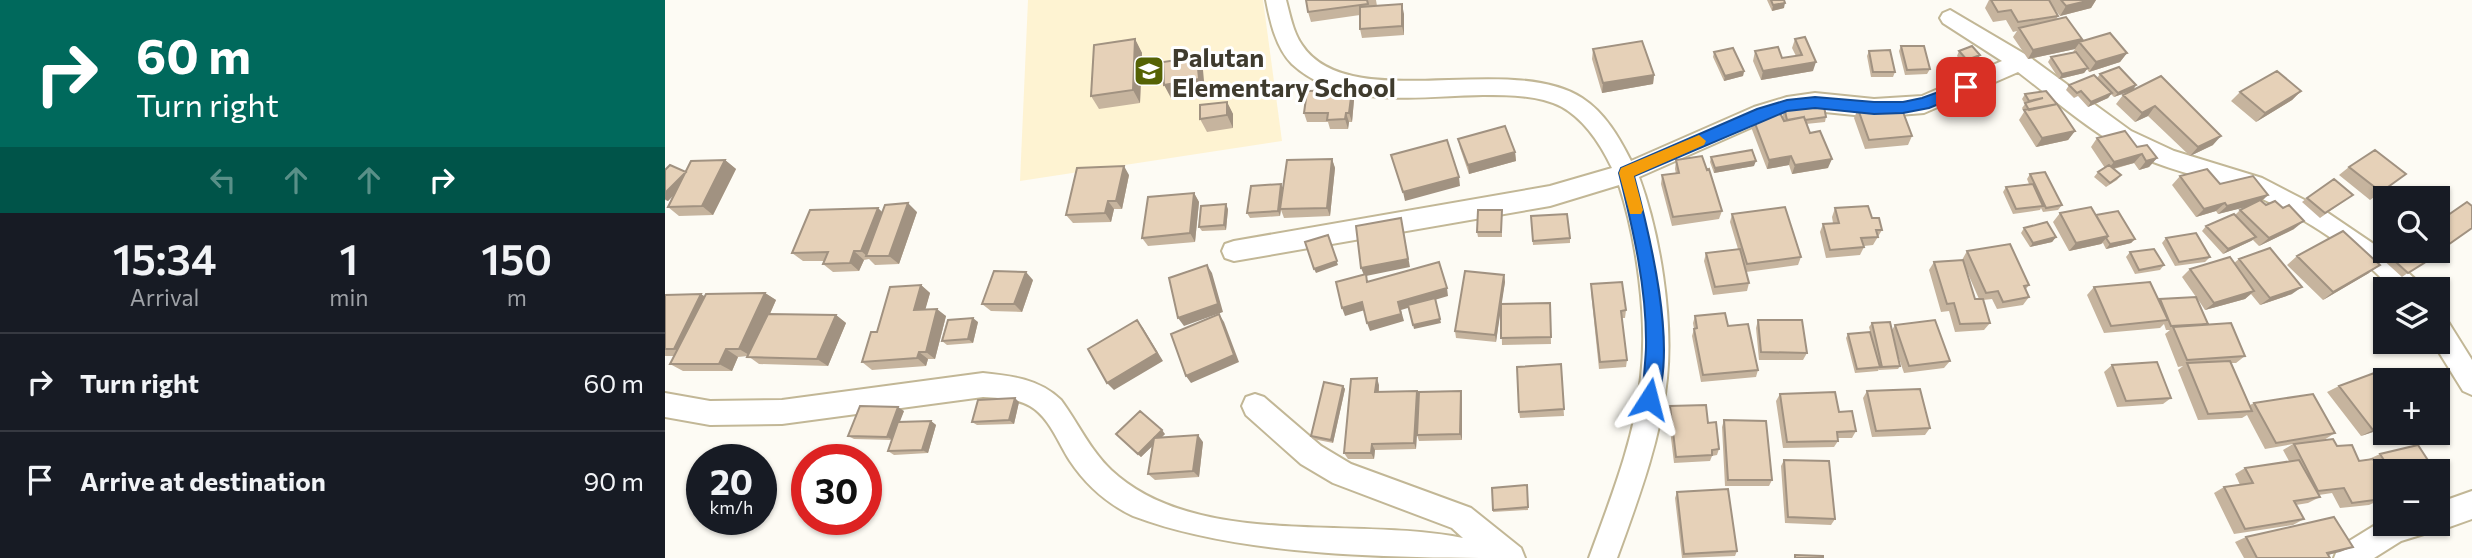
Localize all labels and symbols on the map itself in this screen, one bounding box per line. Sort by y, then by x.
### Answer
place label: Palutan Elementary School [1172,41,1396,102]
school or university icon: Palutan Elementary School [1132,54,1166,88]
pin [1936,57,1996,117]
position arrow [1612,362,1686,436]
speed limit sign: 30 [791,444,882,535]

